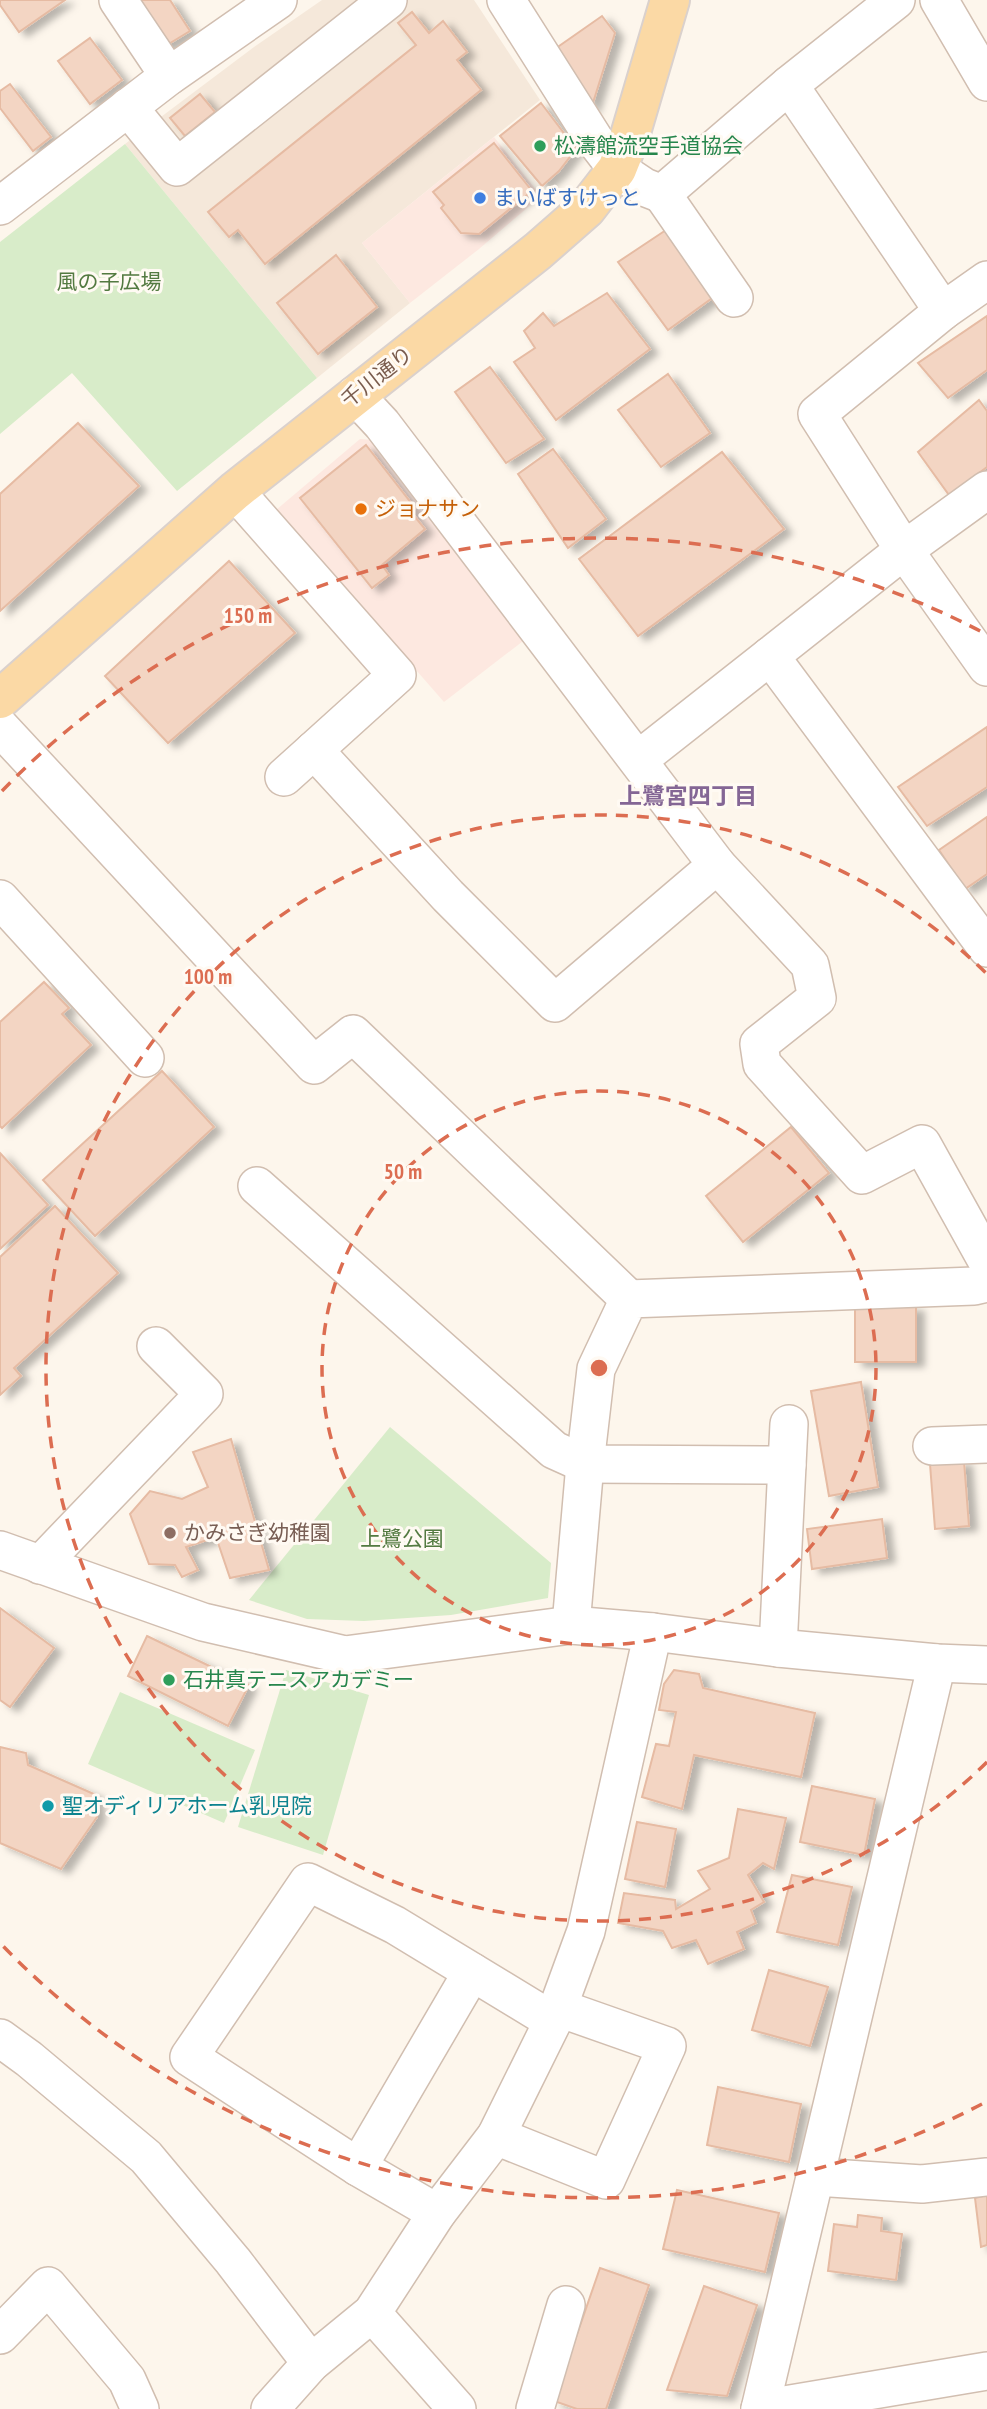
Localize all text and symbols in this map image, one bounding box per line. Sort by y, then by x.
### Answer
place label: 松濤館流空手道協会 [554,132,743,159]
marker: 松濤館流空手道協会 [532,138,548,154]
place label: まいばすけっと [494,184,641,211]
marker: まいばすけっと [472,190,488,206]
park label: 風の子広場 [57,268,162,295]
street label: 千川通り [335,340,418,413]
place label: ジョナサン [375,495,480,522]
marker: ジョナサン [353,501,369,517]
text: 150 m [224,602,272,629]
district label: 上鷺宮四丁目 [619,781,757,810]
text: 100 m [184,963,232,990]
text: 50 m [384,1158,422,1185]
centre of rings [587,1356,611,1380]
place label: かみさぎ幼稚園 [184,1519,331,1546]
marker: かみさぎ幼稚園 [162,1525,178,1541]
park label: 上鷺公園 [360,1525,444,1552]
place label: 石井真テニスアカデミー [183,1666,414,1693]
marker: 石井真テニスアカデミー [161,1672,177,1688]
place label: 聖オディリアホーム乳児院 [62,1792,312,1819]
marker: 聖オディリアホーム乳児院 [40,1798,56,1814]

